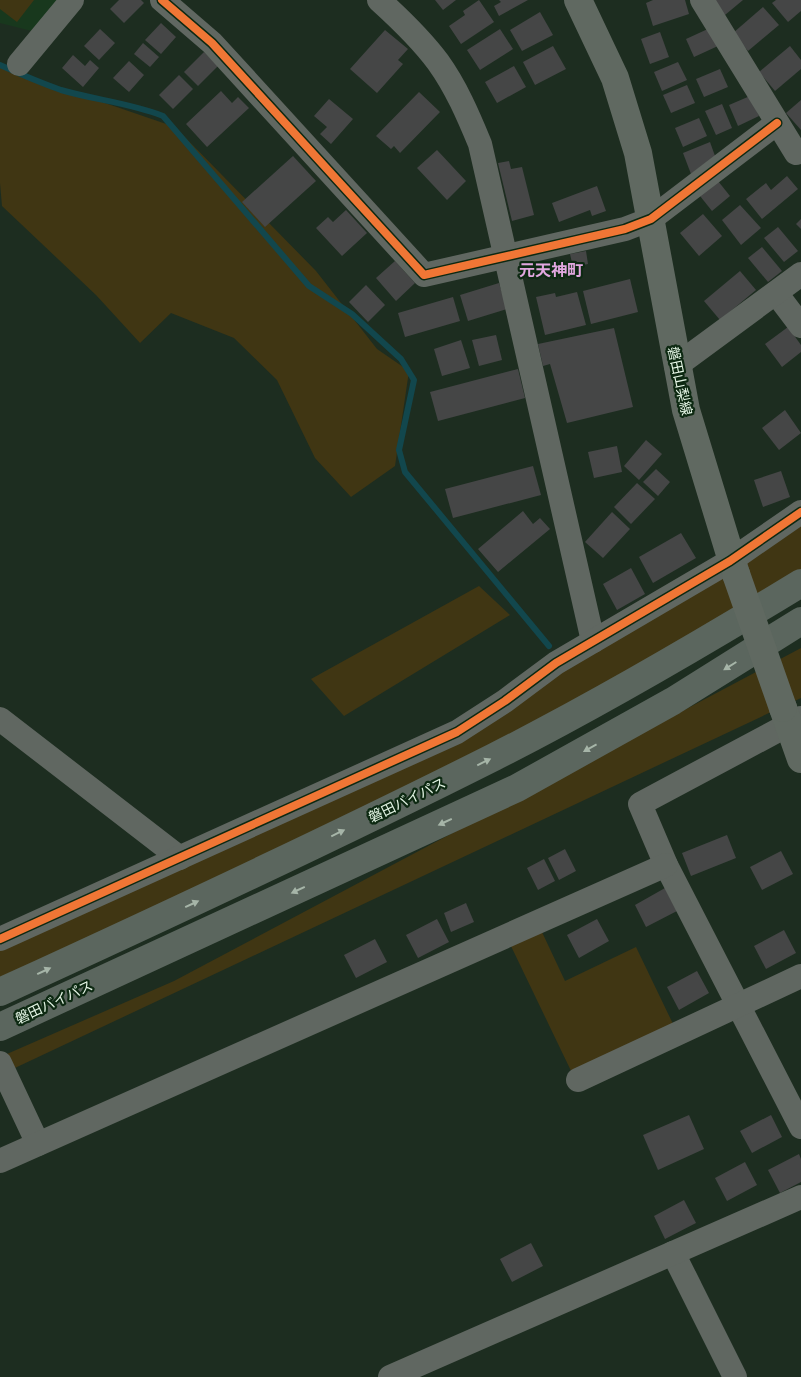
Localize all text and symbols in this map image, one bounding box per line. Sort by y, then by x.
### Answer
district label: 元天神町 [519,259,583,281]
street label: 磐田山梨線 [664,345,697,417]
one-way arrow [723,661,736,670]
one-way arrow [583,743,596,752]
one-way arrow [477,758,492,766]
street label: 磐田バイパス [365,773,449,826]
one-way arrow [438,818,452,826]
one-way arrow [331,829,346,838]
one-way arrow [291,887,305,895]
one-way arrow [185,899,199,907]
one-way arrow [37,967,51,975]
street label: 磐田バイパス [12,975,96,1028]

